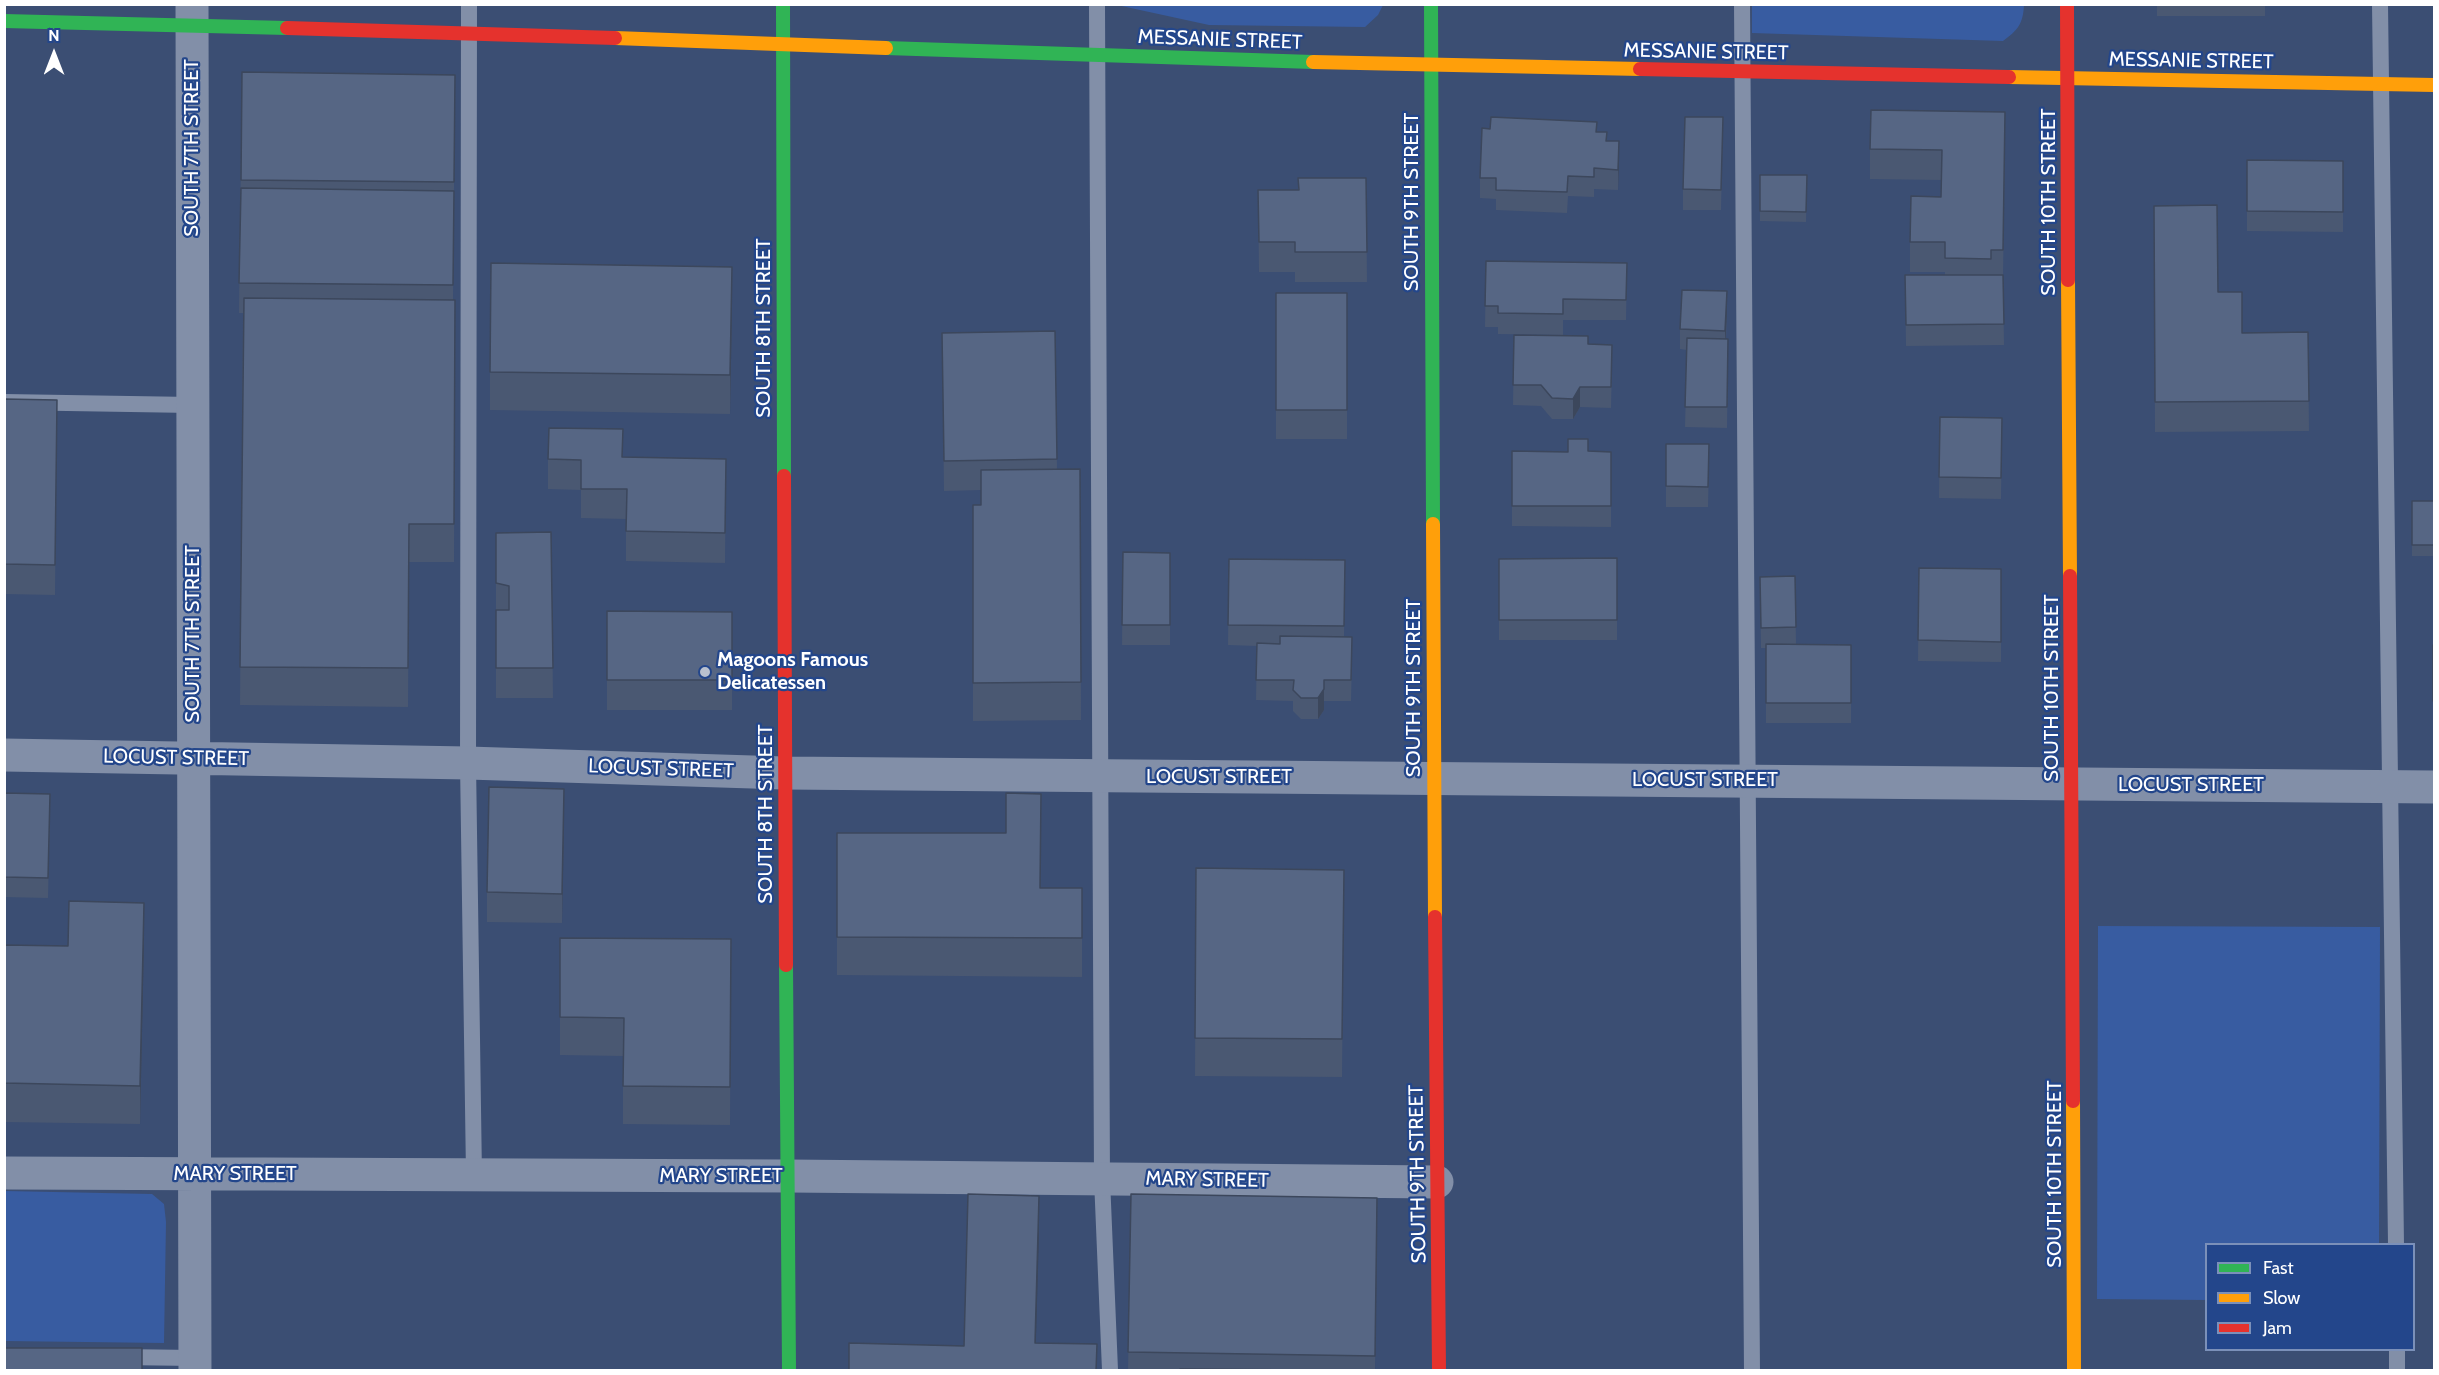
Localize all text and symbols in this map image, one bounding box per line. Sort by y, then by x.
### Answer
north arrow [24,24,84,84]
street label: MESSANIE STREET [1137,25,1303,55]
text: N [48,26,60,45]
street label: MESSANIE STREET [1623,39,1789,65]
street label: MESSANIE STREET [2108,48,2274,74]
street label: SOUTH 7TH STREET [180,59,204,237]
street label: SOUTH 10TH STREET [2037,108,2061,296]
street label: SOUTH 9TH STREET [1400,113,1424,291]
street label: SOUTH 8TH STREET [752,238,776,418]
street label: SOUTH 7TH STREET [181,545,205,723]
street label: SOUTH 10TH STREET [2040,594,2064,782]
street label: SOUTH 9TH STREET [1402,599,1426,777]
place label: Magoons Famous Delicatessen [717,648,868,695]
marker: Magoons Famous Delicatessen [698,665,712,679]
street label: SOUTH 8TH STREET [754,724,778,904]
street label: LOCUST STREET [103,745,249,771]
street label: LOCUST STREET [588,754,734,784]
street label: LOCUST STREET [1146,765,1292,789]
street label: LOCUST STREET [1632,768,1778,792]
street label: LOCUST STREET [2118,773,2264,797]
street label: SOUTH 10TH STREET [2043,1080,2067,1268]
street label: SOUTH 9TH STREET [1404,1084,1432,1264]
street label: MARY STREET [173,1162,297,1186]
street label: MARY STREET [659,1164,783,1188]
street label: MARY STREET [1145,1167,1269,1193]
legend [2205,1243,2415,1351]
text: Fast [2263,1257,2294,1279]
text: Slow [2263,1287,2300,1309]
text: Jam [2263,1317,2292,1339]

